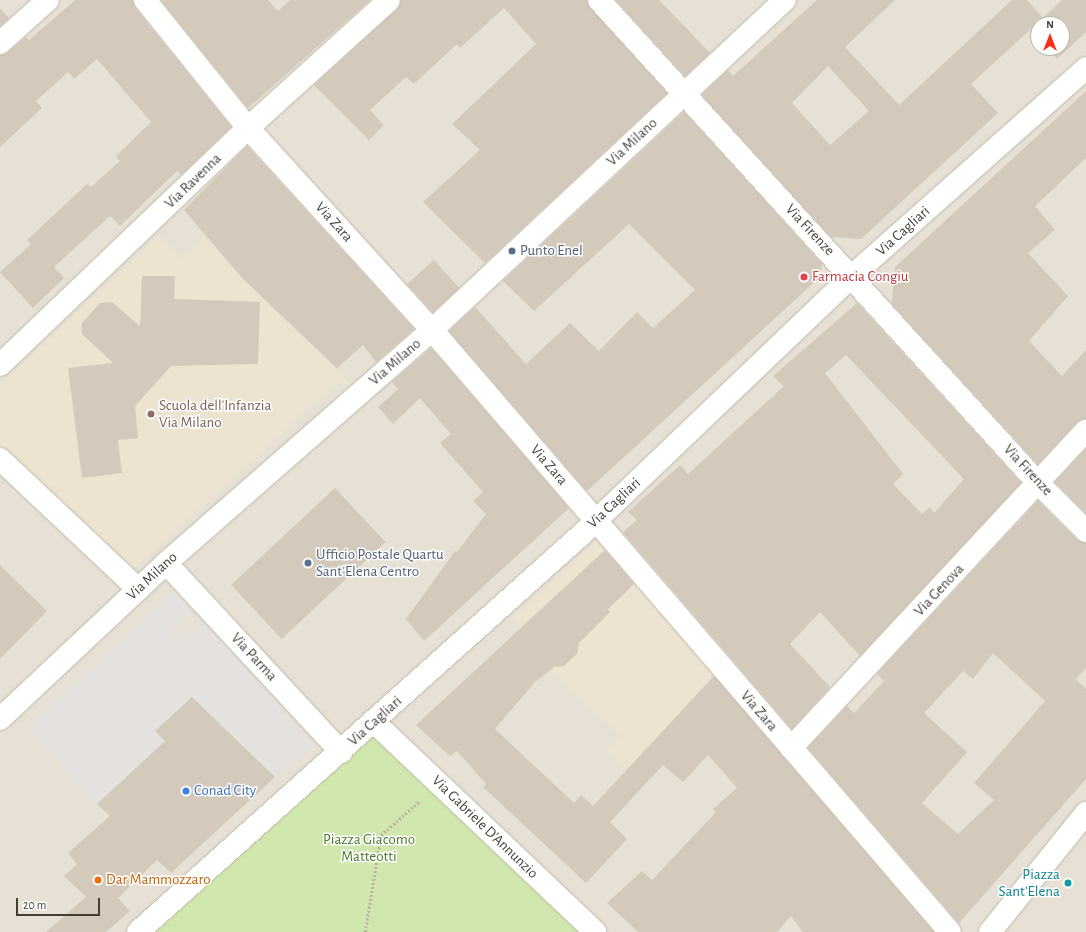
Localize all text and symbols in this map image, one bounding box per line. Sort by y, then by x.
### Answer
north arrow [1030,16,1070,56]
text: N [1046,19,1054,30]
street label: Via Milano [603,114,661,170]
street label: Via Ravenna [161,150,225,212]
street label: Via Zara [311,198,357,246]
street label: Via Firenze [782,200,838,260]
street label: Via Cagliari [872,202,934,260]
place label: Punto Enel [520,242,583,260]
marker: Punto Enel [507,246,517,256]
place label: Farmacia Congiu [812,268,908,286]
marker: Farmacia Congiu [799,272,809,282]
street label: Via Milano [365,335,425,389]
place label: Scuola dell'Infanzia Via Milano [159,396,271,431]
marker: Scuola dell'Infanzia Via Milano [146,409,156,419]
street label: Via Firenze [1000,440,1056,500]
street label: Via Zara [527,441,571,489]
street label: Via Cagliari [584,474,644,532]
place label: Ufficio Postale Quartu Sant'Elena Centro [316,545,444,580]
street label: Via Milano [123,548,181,604]
marker: Ufficio Postale Quartu Sant'Elena Centro [303,558,313,568]
street label: Via Genova [910,560,968,620]
street label: Via Parma [227,629,281,685]
street label: Via Zara [737,687,781,735]
street label: Via Cagliari [344,692,406,750]
street label: Via Gabriele D'Annunzio [428,772,542,882]
place label: Conad City [194,782,256,800]
marker: Conad City [181,786,191,796]
park label: Piazza Giacomo Matteotti [323,830,415,865]
place label: Piazza Sant'Elena [999,865,1060,900]
place label: Dar Mammozzaro [106,871,211,889]
marker: Dar Mammozzaro [93,875,103,885]
marker: Piazza Sant'Elena [1063,878,1073,888]
scale bar [18,890,102,916]
text: 20 m [23,899,46,911]

